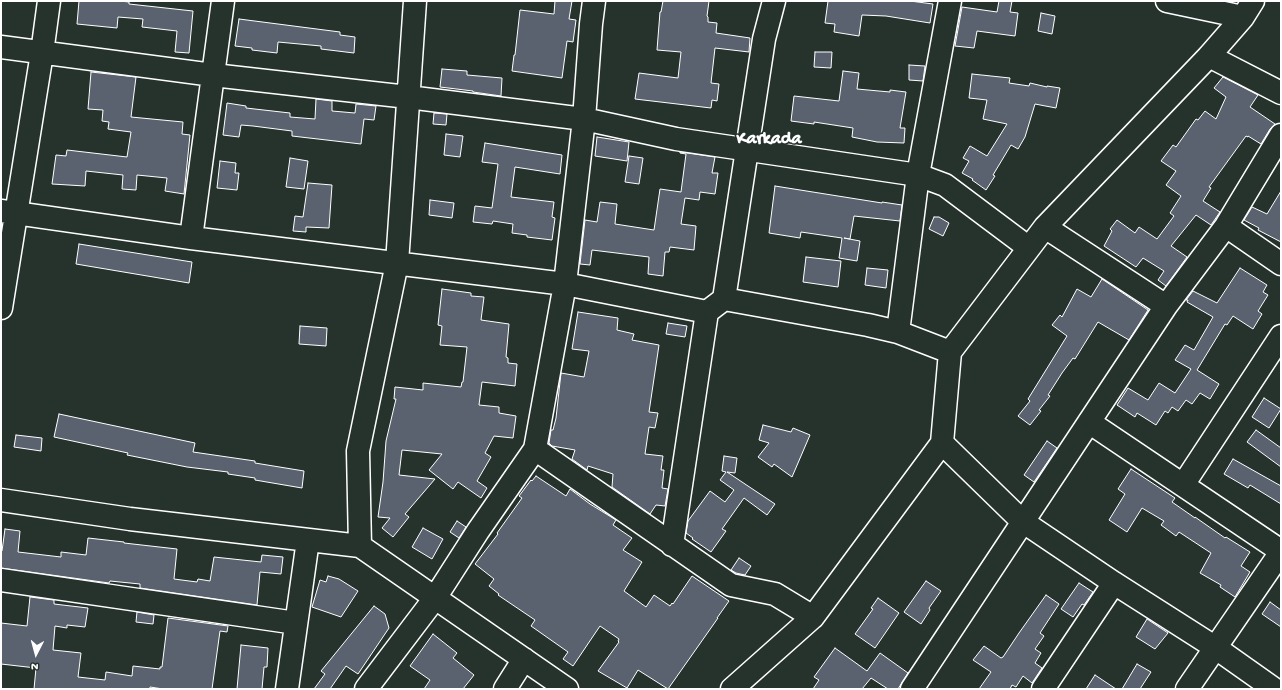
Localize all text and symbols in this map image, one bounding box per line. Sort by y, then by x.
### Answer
district label: Karkada [737,129,801,151]
north arrow [16,634,56,674]
text: N [31,660,39,672]

